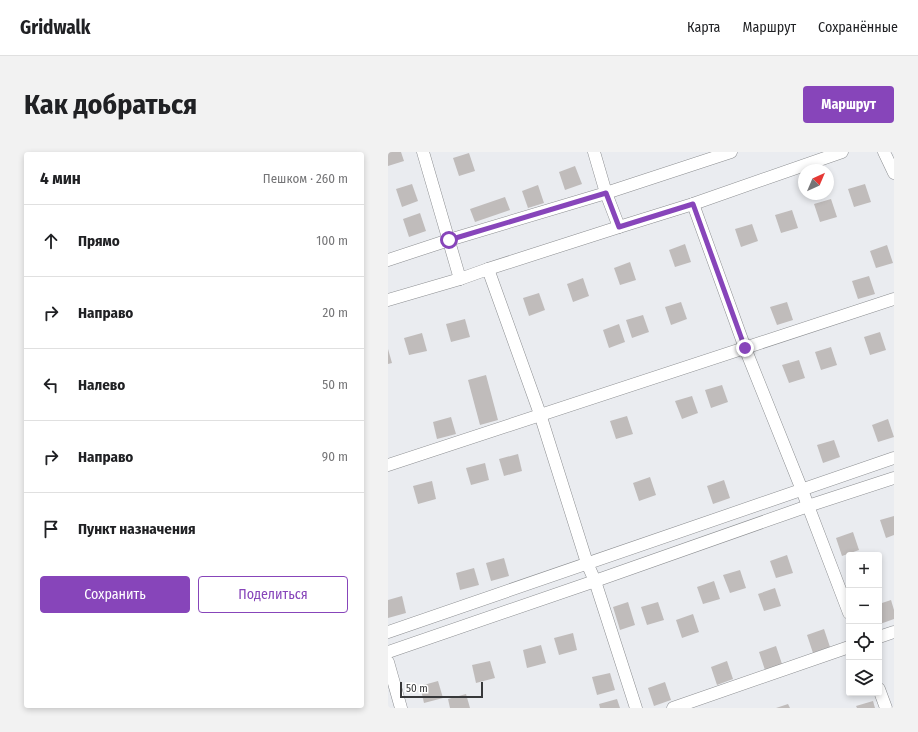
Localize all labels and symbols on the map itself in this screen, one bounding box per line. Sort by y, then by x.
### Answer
north arrow [798,164,834,200]
route start [440,231,458,249]
route end [736,339,754,357]
scale bar [400,680,483,699]

